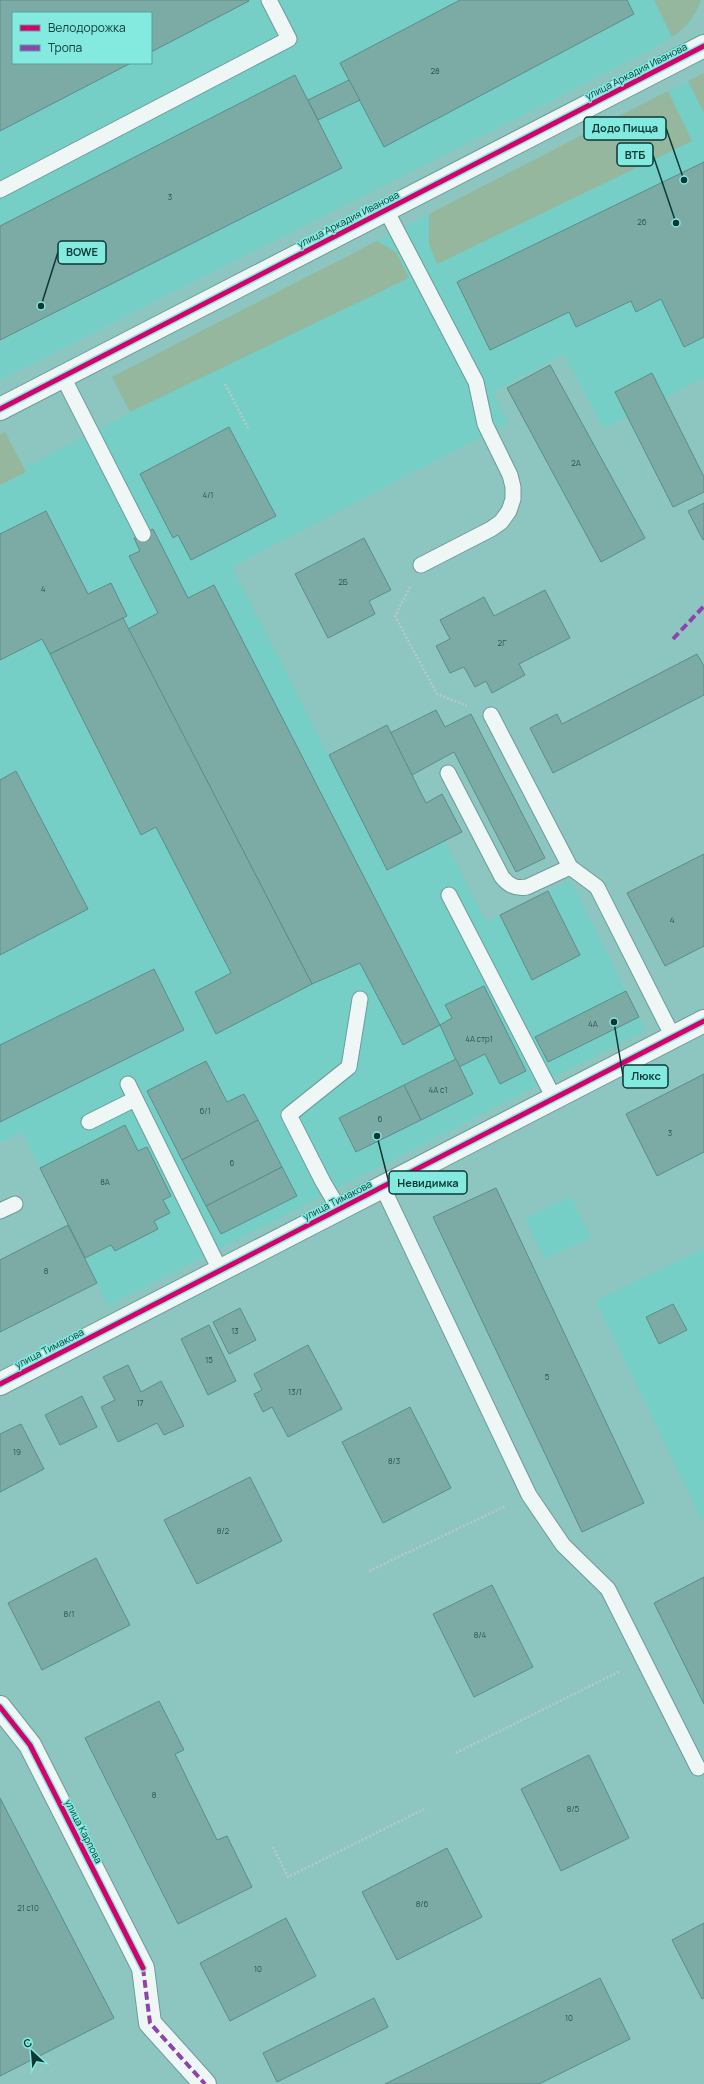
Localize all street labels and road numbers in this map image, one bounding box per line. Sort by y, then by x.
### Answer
street label: улица Аркадия Иванова [583,39,689,103]
street label: улица Аркадия Иванова [295,187,401,251]
street label: улица Тимакова [300,1176,374,1224]
street label: улица Тимакова [12,1324,86,1372]
street label: улица Карпова [62,1797,106,1865]

